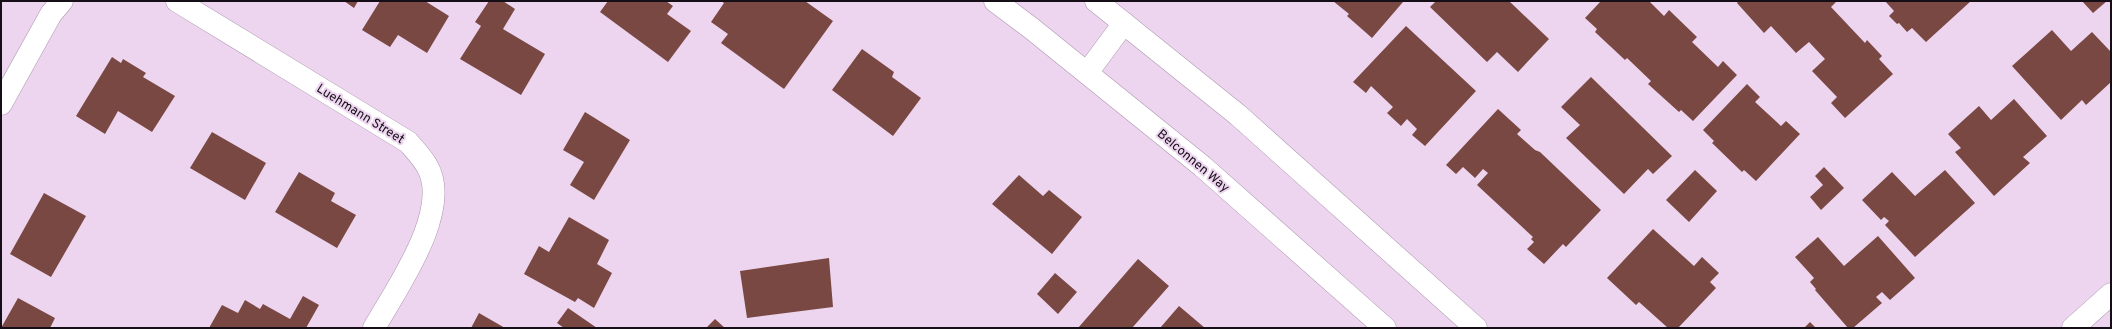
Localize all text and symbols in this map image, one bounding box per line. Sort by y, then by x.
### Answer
street label: Luehmann Street [313,81,407,148]
street label: Belconnen Way [1153,127,1232,196]

